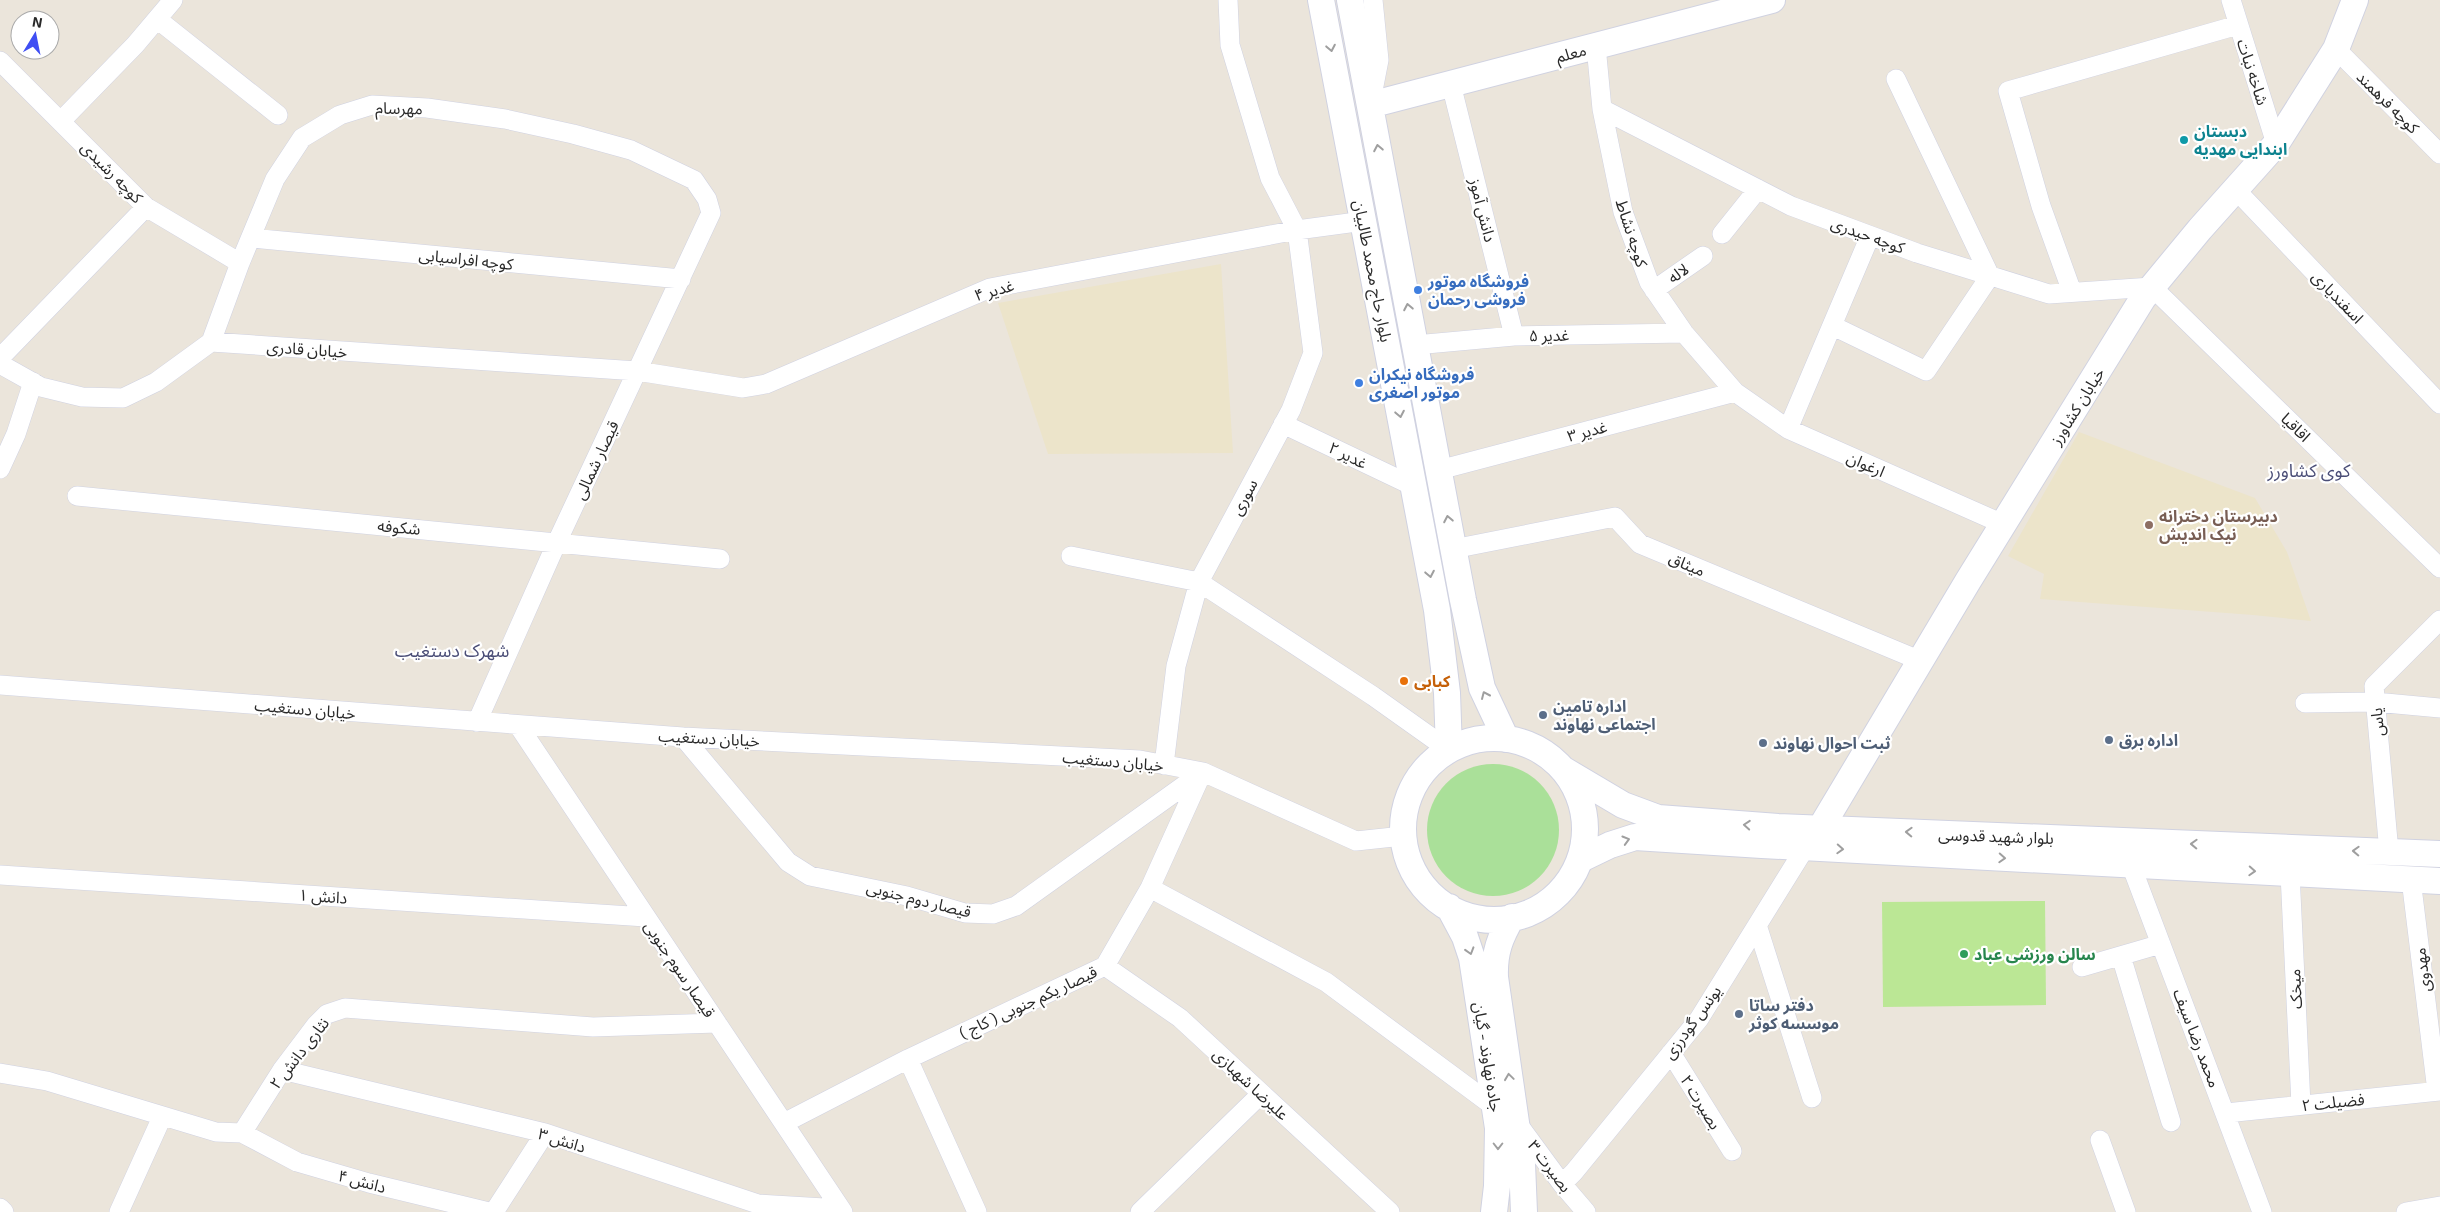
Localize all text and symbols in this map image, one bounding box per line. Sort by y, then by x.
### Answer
north arrow [10,10,60,60]
text: N [31,12,44,31]
street label: شاخه نبات [2234,36,2273,107]
street label: معلم [1554,39,1589,70]
one-way arrow [1325,43,1336,52]
street label: کوچه فرهمند [2352,67,2424,138]
street label: مهرسام [375,98,423,121]
place label: دبستان ابندایی مهدیه [2194,121,2287,159]
marker: دبستان ابندایی مهدیه [2178,134,2190,146]
street label: کوچه رشیدی [76,137,147,208]
one-way arrow [1374,143,1384,152]
street label: دانش آموز [1465,175,1501,244]
street label: کوچه نشاط [1611,197,1652,270]
street label: بلوار حاج محمد طالبیان [1346,198,1397,344]
street label: کوچه حیدری [1828,212,1908,259]
street label: کوچه افراسیابی [418,244,515,275]
street label: لاله [1664,259,1692,286]
street label: اسفندیاری [2308,266,2368,328]
place label: فروشگاه موتور فروشی رحمان [1427,271,1529,309]
street label: غدیر ۴ [972,275,1016,305]
marker: فروشگاه موتور فروشی رحمان [1412,284,1424,296]
one-way arrow [1404,303,1414,312]
street label: غدیر ۵ [1529,325,1569,345]
street label: خیابان قادری [266,336,348,362]
place label: فروشگاه نیکران موتور اصغری [1369,364,1474,402]
street label: خیابان کشاورز [2045,364,2109,449]
marker: فروشگاه نیکران موتور اصغری [1353,377,1365,389]
street label: اقاقیا [2278,408,2315,445]
one-way arrow [1394,409,1405,418]
street label: غدیر ۳ [1565,416,1609,446]
street label: قیصار شمالی [569,417,623,503]
street label: غدیر ۲ [1325,437,1371,473]
street label: ارغوان [1844,447,1888,481]
district label: کوی کشاورز [2267,459,2351,482]
street label: سوری [1226,475,1262,519]
place label: دبیرستان دخترانه نیک اندیش [2159,506,2278,544]
one-way arrow [1443,514,1453,523]
street label: شکوفه [377,515,421,539]
marker: دبیرستان دخترانه نیک اندیش [2143,519,2155,531]
street label: میثاق [1666,547,1708,581]
one-way arrow [1424,569,1435,578]
district label: شهرک دستغیب [395,639,509,662]
place label: کبابی [1414,671,1451,691]
marker: کبابی [1398,675,1410,687]
one-way arrow [1482,691,1492,700]
street label: خیابان دستغیب [254,695,356,723]
place label: اداره تامین اجتماعی نهاوند [1553,696,1656,734]
street label: یاس [2366,707,2388,737]
marker: اداره تامین اجتماعی نهاوند [1537,709,1549,721]
street label: خیابان دستغیب [658,725,760,751]
place label: اداره برق [2119,730,2178,750]
place label: ثبت احوال نهاوند [1773,733,1891,753]
marker: اداره برق [2103,734,2115,746]
marker: ثبت احوال نهاوند [1757,737,1769,749]
street label: خیابان دستغیب [1062,747,1164,775]
one-way arrow [1743,820,1751,831]
street label: بلوار شهید قدوسی [1938,824,2054,848]
one-way arrow [1905,827,1913,838]
one-way arrow [1621,835,1630,846]
one-way arrow [2190,839,2198,849]
one-way arrow [1836,844,1844,855]
one-way arrow [2352,845,2360,856]
one-way arrow [1998,852,2006,863]
one-way arrow [2248,865,2256,876]
street label: قیصار دوم جنوبی [864,876,973,925]
street label: دانش ۱ [298,884,348,908]
street label: قیصار سوم جنوبی [638,917,720,1023]
place label: سالن ورزشی عباد [1974,944,2096,964]
one-way arrow [1464,946,1474,954]
street label: مهدوی [2409,947,2435,993]
marker: سالن ورزشی عباد [1958,948,1970,960]
street label: قیصار یکم جنوبی ( کاج ) [956,961,1102,1045]
street label: میخک [2284,968,2305,1010]
street label: یونس گودرزی [1659,981,1725,1063]
street label: محمد رضا سیف [2169,986,2225,1090]
place label: دفتر ساتا موسسه کوثر [1748,995,1839,1033]
street label: جاده نهاوند - گیان [1469,1000,1507,1114]
marker: دفتر ساتا موسسه کوثر [1733,1008,1745,1020]
street label: نثاری دانش ۲ [265,1013,333,1093]
street label: علیرضا شهبازی [1209,1044,1293,1124]
street label: بصیرت ۲ [1677,1071,1725,1133]
one-way arrow [1504,1073,1515,1081]
street label: فضیلت ۲ [2300,1089,2365,1114]
street label: دانش ۳ [536,1123,588,1157]
street label: بصیرت ۳ [1524,1136,1576,1196]
one-way arrow [1493,1142,1503,1150]
street label: دانش ۴ [336,1165,388,1197]

